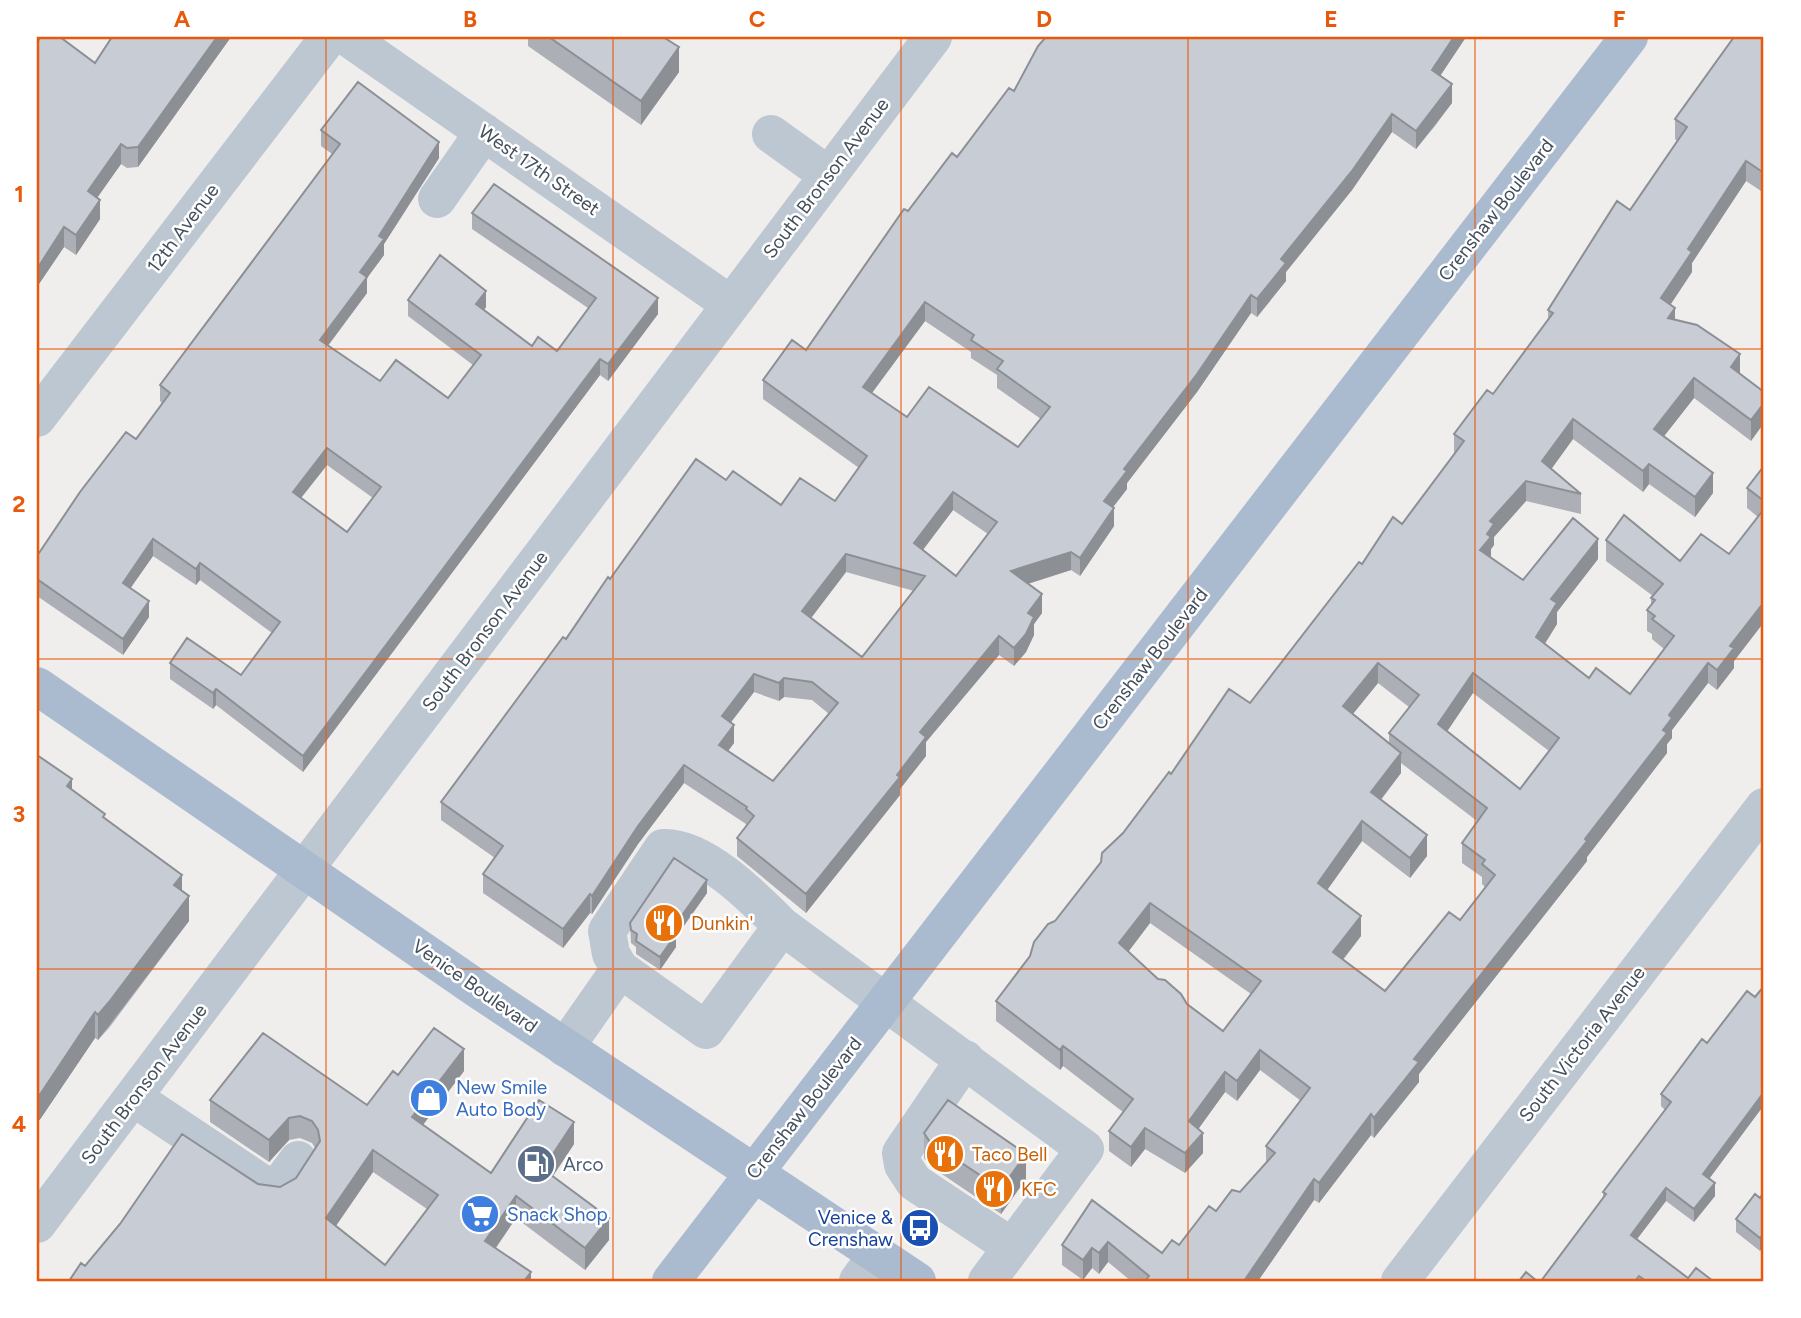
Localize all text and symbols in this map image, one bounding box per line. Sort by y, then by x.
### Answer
text: A [174,5,191,33]
text: B [463,5,477,33]
text: C [749,5,766,33]
text: D [1036,5,1052,33]
text: E [1324,5,1338,33]
text: F [1613,5,1626,33]
street label: South Bronson Avenue [758,93,894,263]
street label: West 17th Street [474,120,604,220]
street label: Crenshaw Boulevard [1433,134,1559,286]
street label: 12th Avenue [142,179,224,277]
text: 1 [14,180,24,208]
text: 2 [12,490,26,518]
street label: South Bronson Avenue [417,546,553,716]
street label: Crenshaw Boulevard [1087,583,1213,735]
text: 3 [13,800,25,828]
restaurant icon: Dunkin' [643,902,685,944]
place label: Dunkin' [691,912,753,935]
street label: Venice Boulevard [408,934,542,1038]
street label: South Victoria Avenue [1514,962,1650,1126]
street label: South Bronson Avenue [76,999,212,1169]
street label: Crenshaw Boulevard [741,1032,867,1184]
place label: New Smile Auto Body [456,1076,547,1121]
shop icon: New Smile Auto Body [408,1077,450,1119]
text: 4 [12,1110,26,1138]
restaurant icon: Taco Bell [924,1133,966,1175]
fuel station icon: Arco [515,1143,557,1185]
place label: Taco Bell [972,1143,1047,1166]
place label: Arco [563,1153,604,1176]
restaurant icon: KFC [973,1168,1015,1210]
place label: KFC [1021,1178,1057,1201]
supermarket icon: Snack Shop [459,1193,501,1235]
place label: Snack Shop [507,1203,608,1226]
place label: Venice & Crenshaw [808,1206,894,1251]
bus stop icon: Venice & Crenshaw [899,1207,941,1249]

